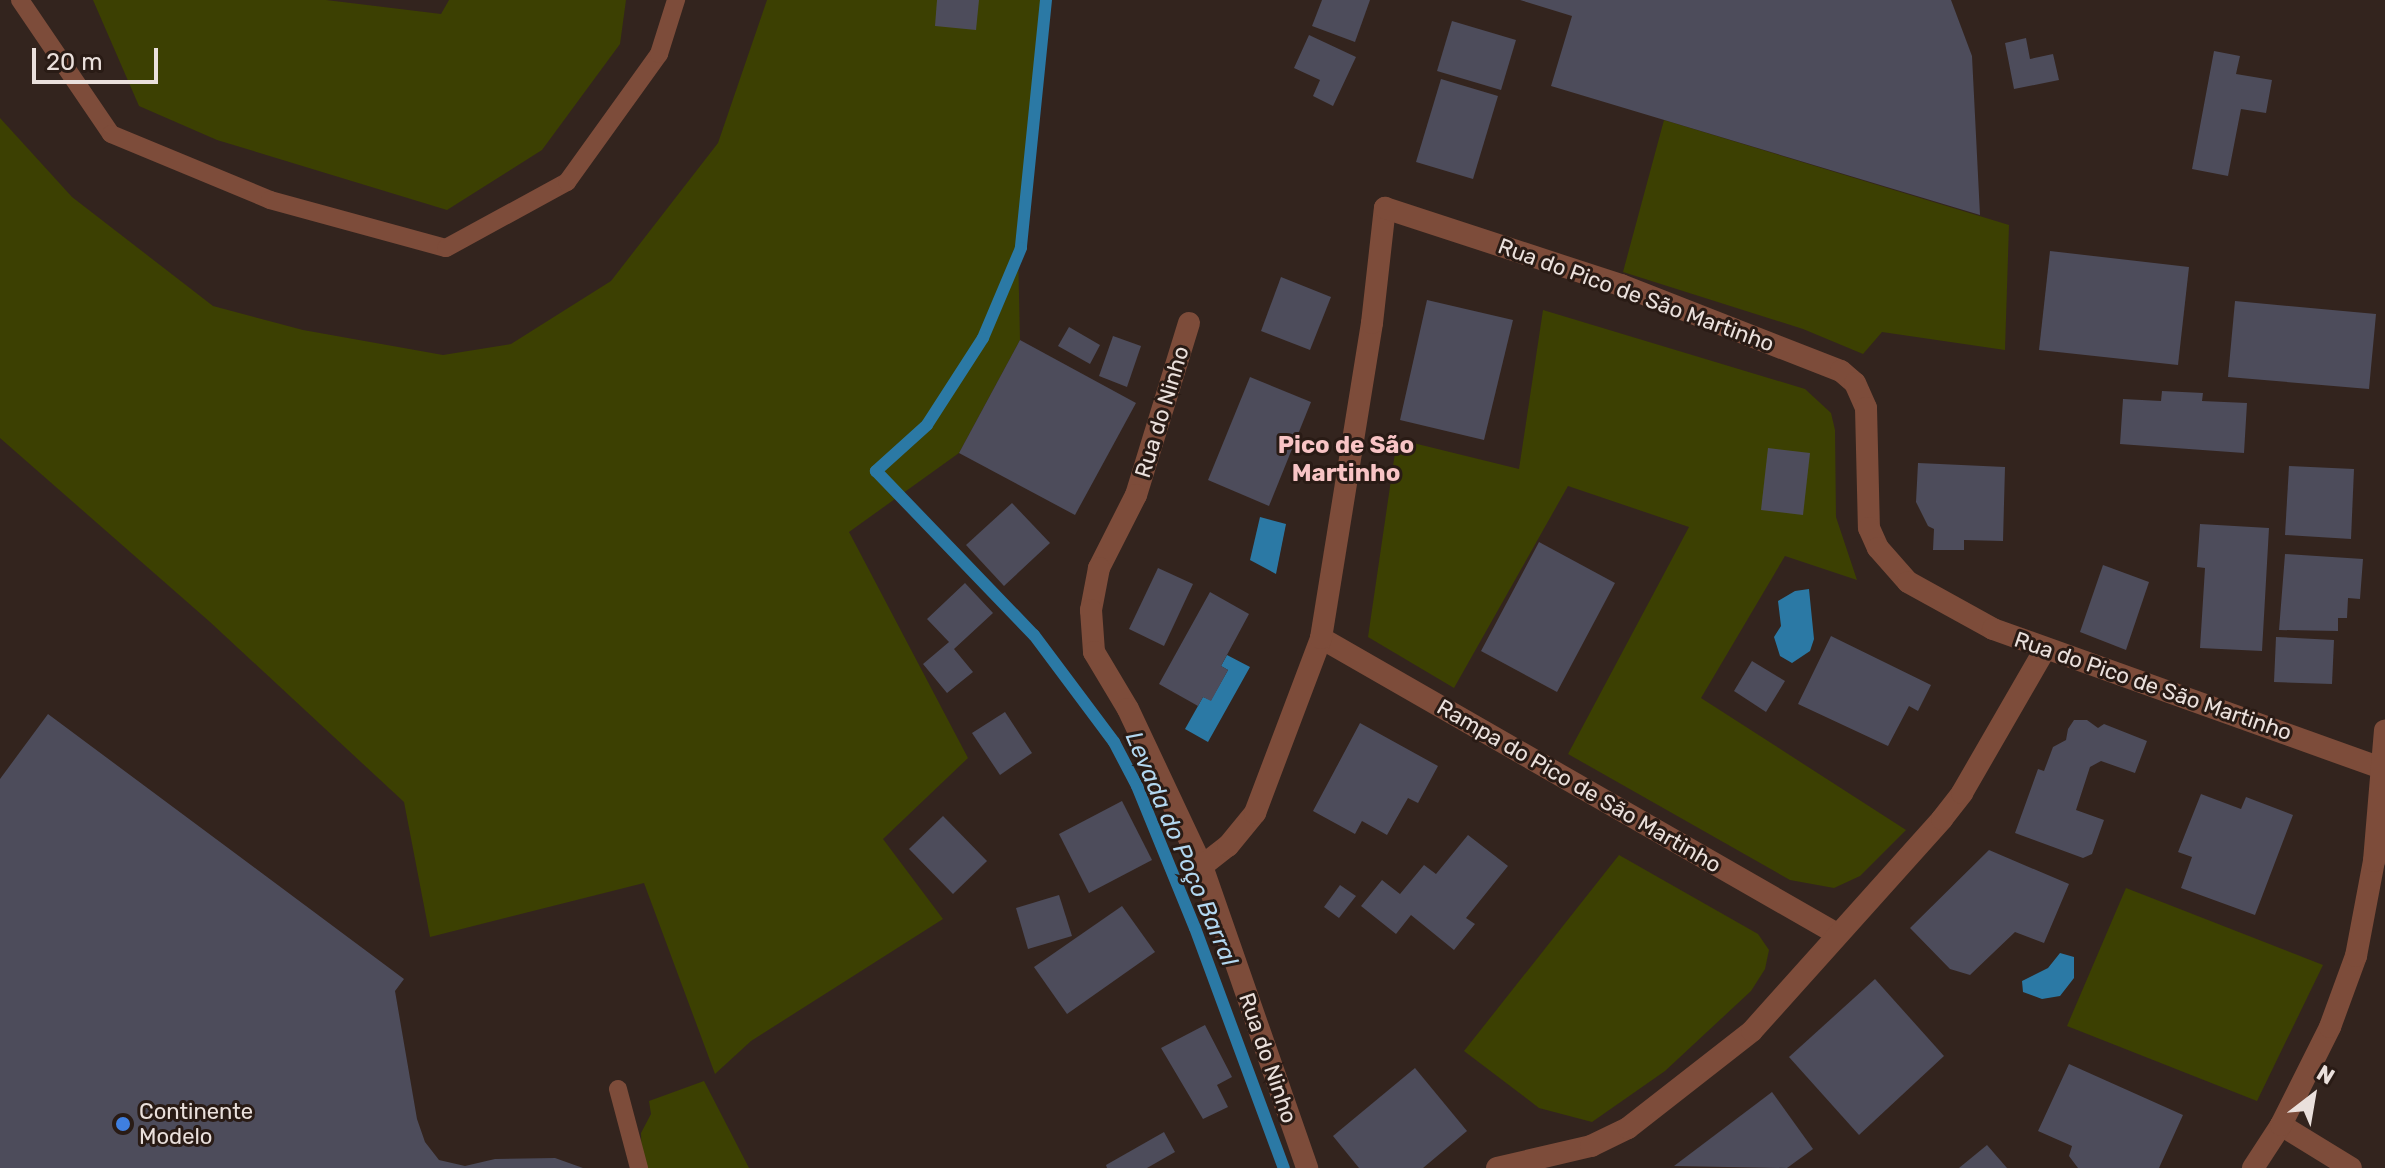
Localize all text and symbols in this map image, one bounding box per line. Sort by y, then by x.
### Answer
scale bar [36,32,162,82]
text: 20 m [46,48,103,76]
street label: Rua do Pico de São Martinho [1494,233,1778,357]
street label: Rua do Ninho [1129,343,1195,481]
district label: Pico de São Martinho [1278,432,1414,488]
street label: Rua do Pico de São Martinho [2011,626,2295,746]
street label: Rampa do Pico de São Martinho [1432,694,1726,878]
water label: Levada do Poço Barral [1119,727,1243,971]
street label: Rua do Ninho [1233,989,1303,1127]
north arrow [2273,1056,2353,1136]
text: N [2312,1059,2339,1091]
place label: Continente Modelo [139,1098,253,1150]
marker: Continente Modelo [114,1115,132,1133]

